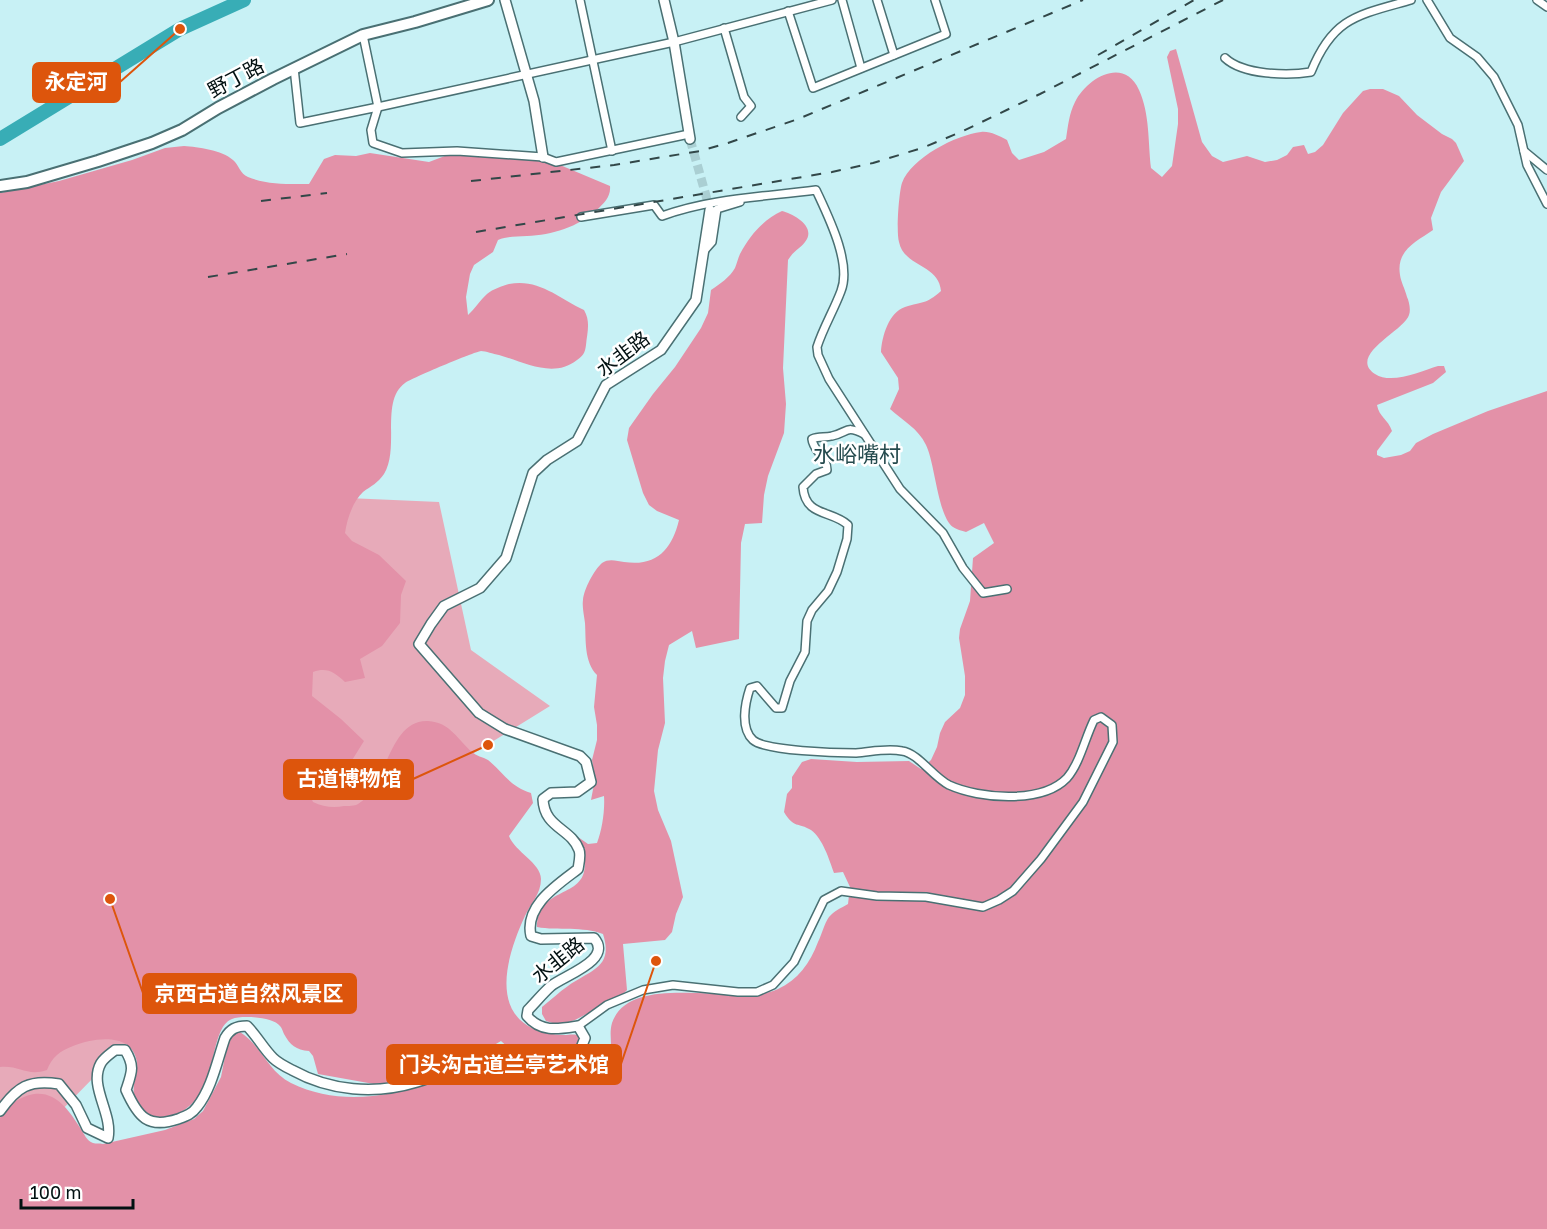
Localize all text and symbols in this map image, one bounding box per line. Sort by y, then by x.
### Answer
street label: 野丁路 [203,52,268,102]
callout: 永定河 [33,63,120,102]
text: 永定河 [45,68,108,94]
street label: 水韭路 [591,326,654,381]
district label: 水峪嘴村 [813,440,901,467]
callout: 古道博物馆 [284,760,413,799]
text: 古道博物馆 [297,765,402,791]
street label: 水韭路 [527,931,588,987]
callout: 京西古道自然风景区 [143,974,356,1013]
text: 京西古道自然风景区 [155,980,344,1006]
callout: 门头沟古道兰亭艺术馆 [387,1045,621,1084]
text: 门头沟古道兰亭艺术馆 [399,1051,609,1077]
scale bar [21,1172,134,1210]
text: 100 m [30,1181,81,1203]

